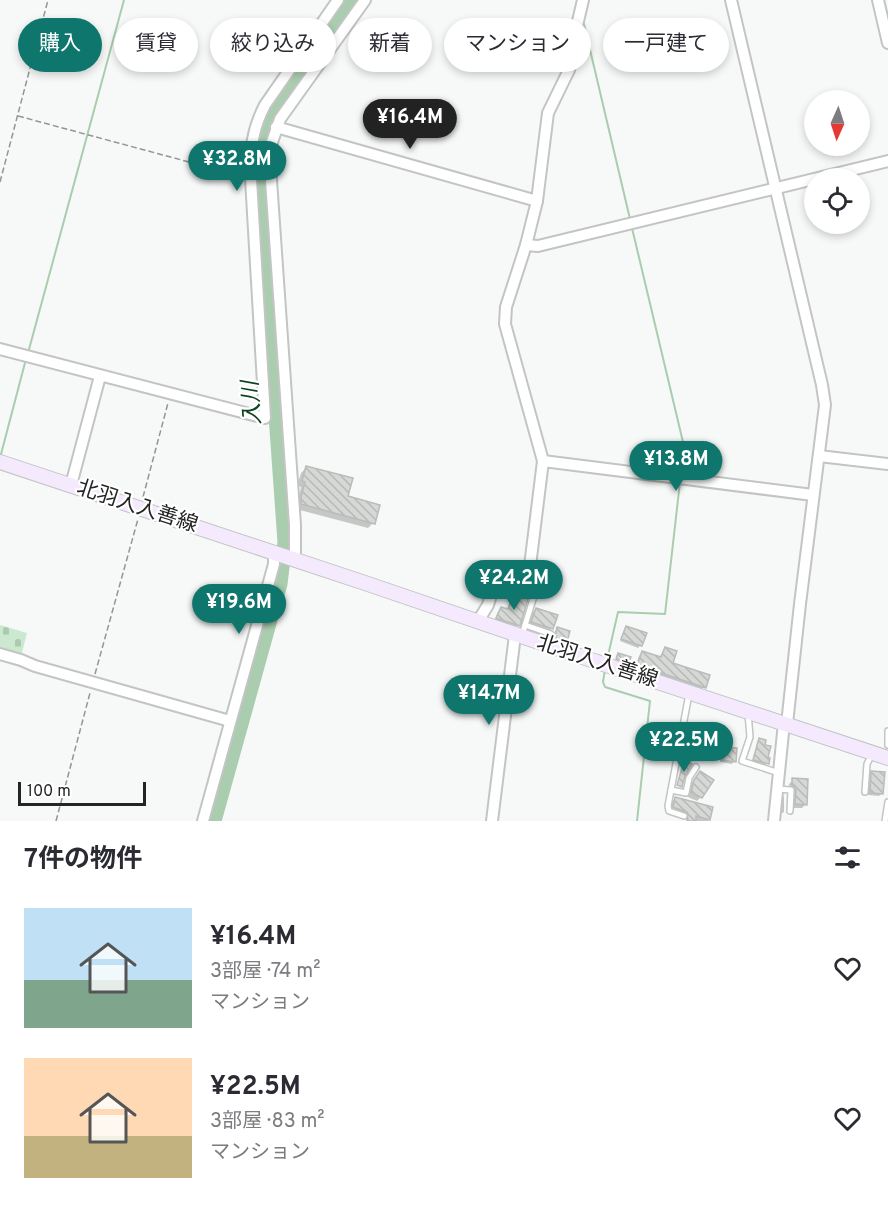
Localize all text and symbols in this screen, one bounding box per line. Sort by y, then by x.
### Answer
chip: 購入 [18,18,102,72]
chip: 賃貸 [114,18,198,72]
chip: 絞り込み [210,18,336,72]
chip: 新着 [348,18,432,72]
chip: マンション [444,18,591,72]
chip: 一戸建て [603,18,729,72]
north arrow [804,90,870,156]
map controls [804,90,870,234]
pin: ¥16.4M [361,99,459,150]
text: ¥16.4M [377,105,443,131]
pin: ¥32.8M [188,141,286,192]
text: ¥32.8M [202,147,272,173]
button: locate [804,168,870,234]
water label: 入川 [238,378,268,426]
pin: ¥13.8M [627,441,725,492]
text: ¥13.8M [643,447,709,473]
street label: 北羽入入善線 [73,475,201,539]
pin: ¥24.2M [465,560,563,611]
text: ¥24.2M [479,566,549,592]
pin: ¥19.6M [190,584,288,635]
text: ¥19.6M [206,590,272,616]
street label: 北羽入入善線 [533,630,661,694]
pin: ¥14.7M [440,675,538,726]
text: ¥14.7M [457,681,521,707]
pin: ¥22.5M [635,722,733,773]
text: ¥22.5M [649,728,719,754]
scale bar [18,779,146,806]
text: 100 m [27,782,71,802]
icon: filters [831,841,864,874]
text: 7件の物件 [24,844,142,877]
text: ¥16.4M [210,921,296,954]
icon: home [72,932,144,1004]
icon: heart [831,952,864,985]
text: 3部屋 · 74 m² [210,959,320,985]
text: マンション [210,990,310,1016]
text: ¥22.5M [210,1071,301,1104]
icon: home [72,1082,144,1154]
icon: heart [831,1102,864,1135]
text: 3部屋 · 83 m² [210,1109,325,1135]
text: マンション [210,1140,310,1166]

